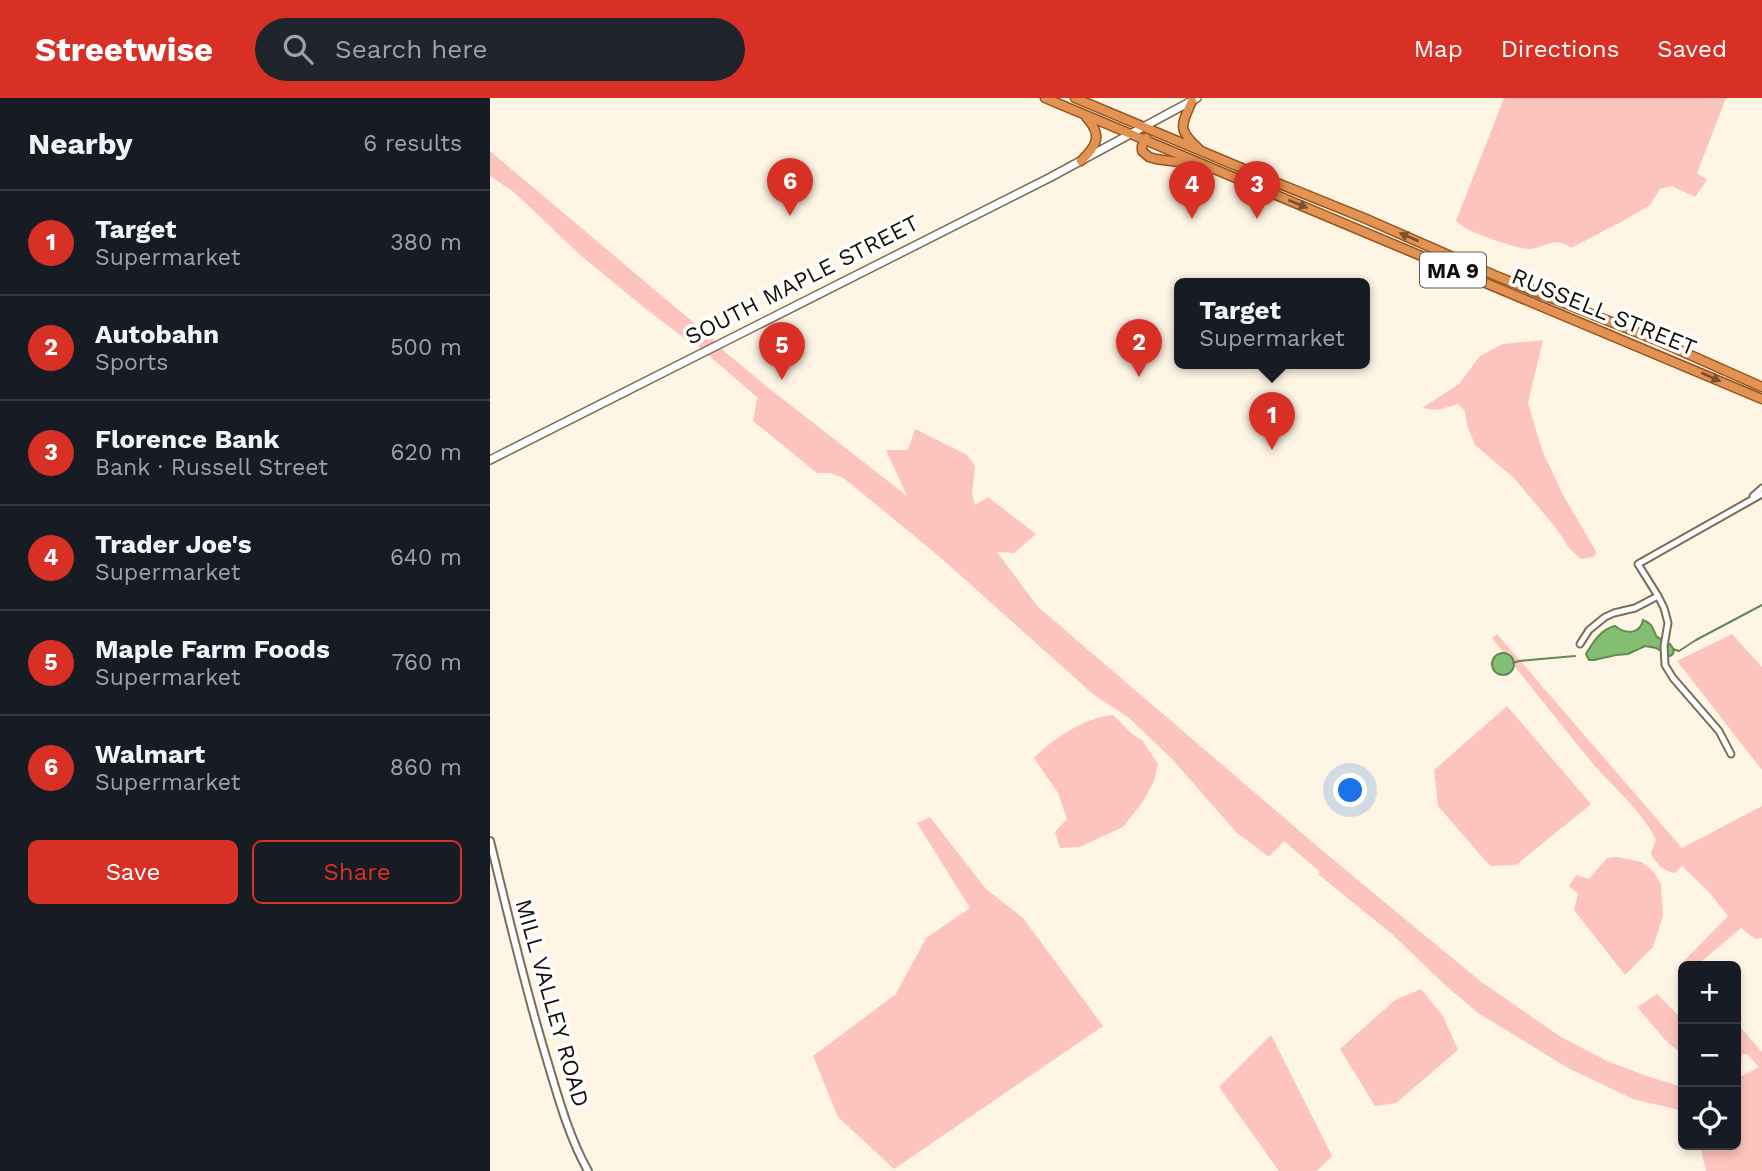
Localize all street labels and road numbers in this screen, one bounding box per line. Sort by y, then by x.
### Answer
street label: SOUTH MAPLE STREET [681,209,923,351]
road number: MA 9 [1420,252,1486,288]
street label: RUSSELL STREET [1508,263,1700,361]
street label: MILL VALLEY ROAD [509,896,595,1110]

